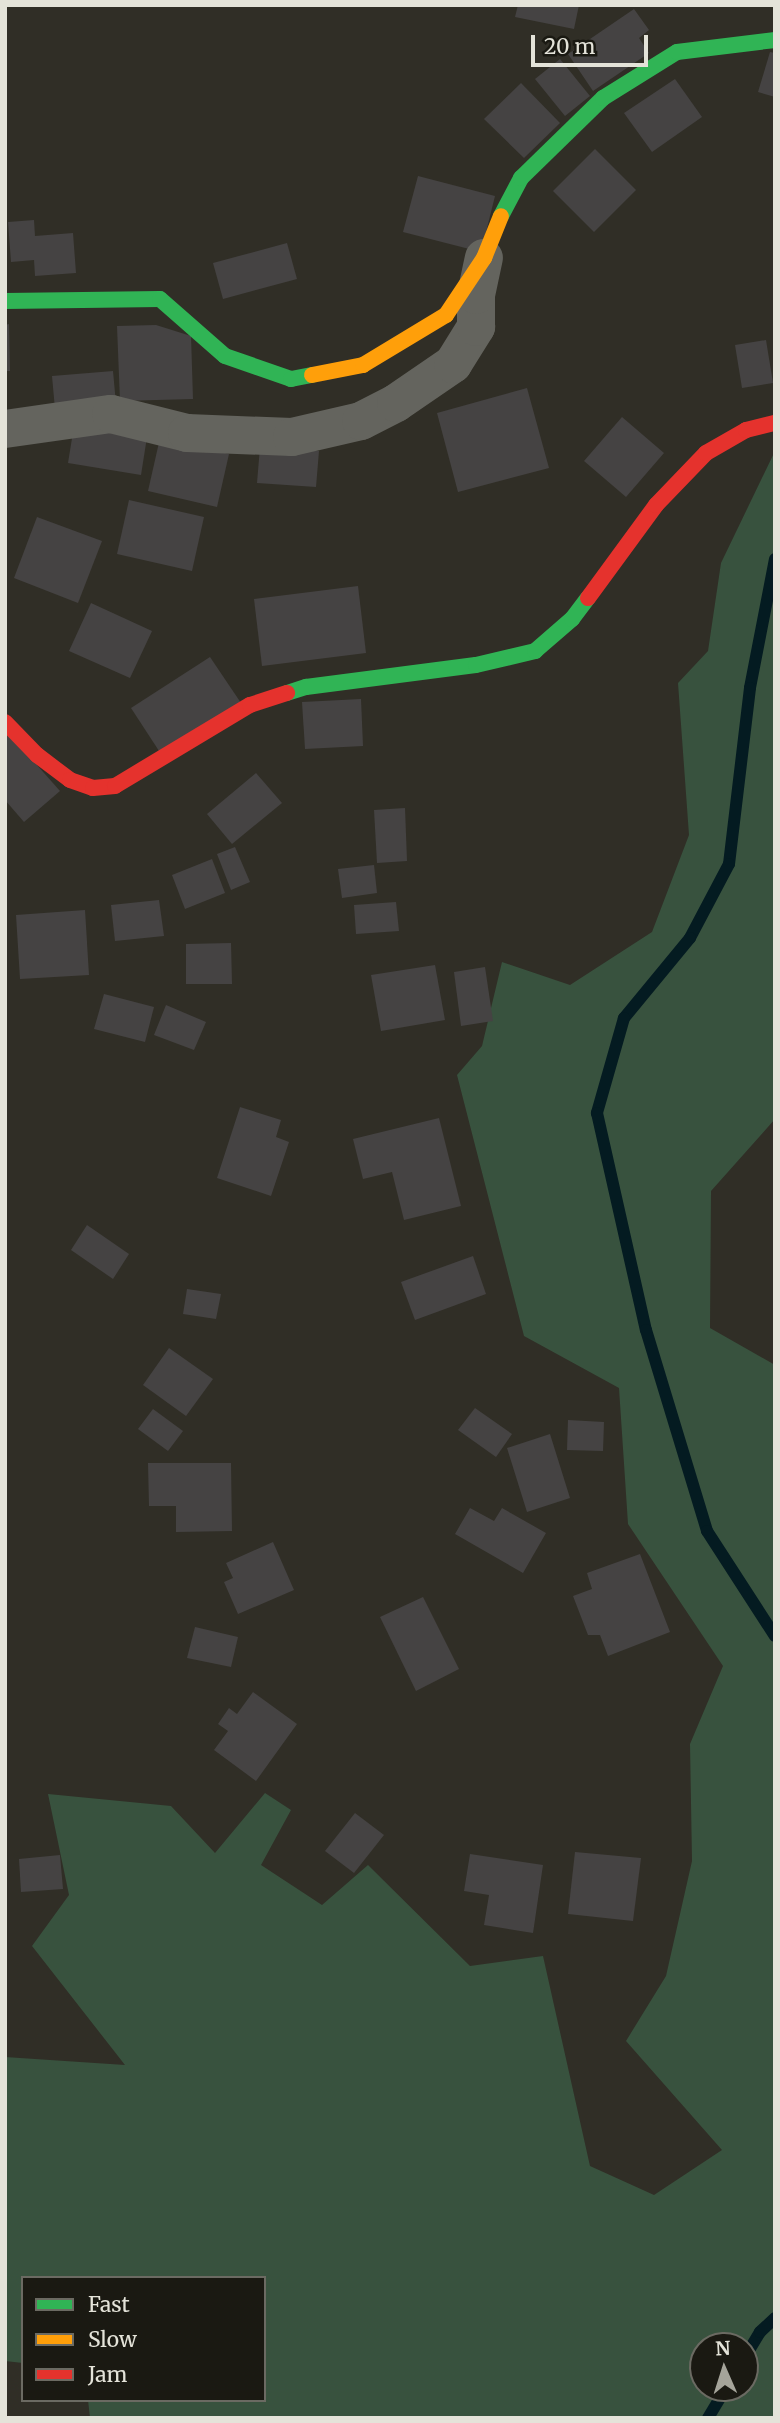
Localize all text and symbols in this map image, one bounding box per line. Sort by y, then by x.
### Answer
scale bar [535,21,652,65]
text: 20 m [544,33,595,60]
legend [21,2276,266,2402]
text: Fast [88,2291,130,2318]
text: Slow [88,2326,137,2353]
north arrow [689,2332,759,2402]
text: N [715,2336,731,2360]
text: Jam [88,2361,127,2388]

